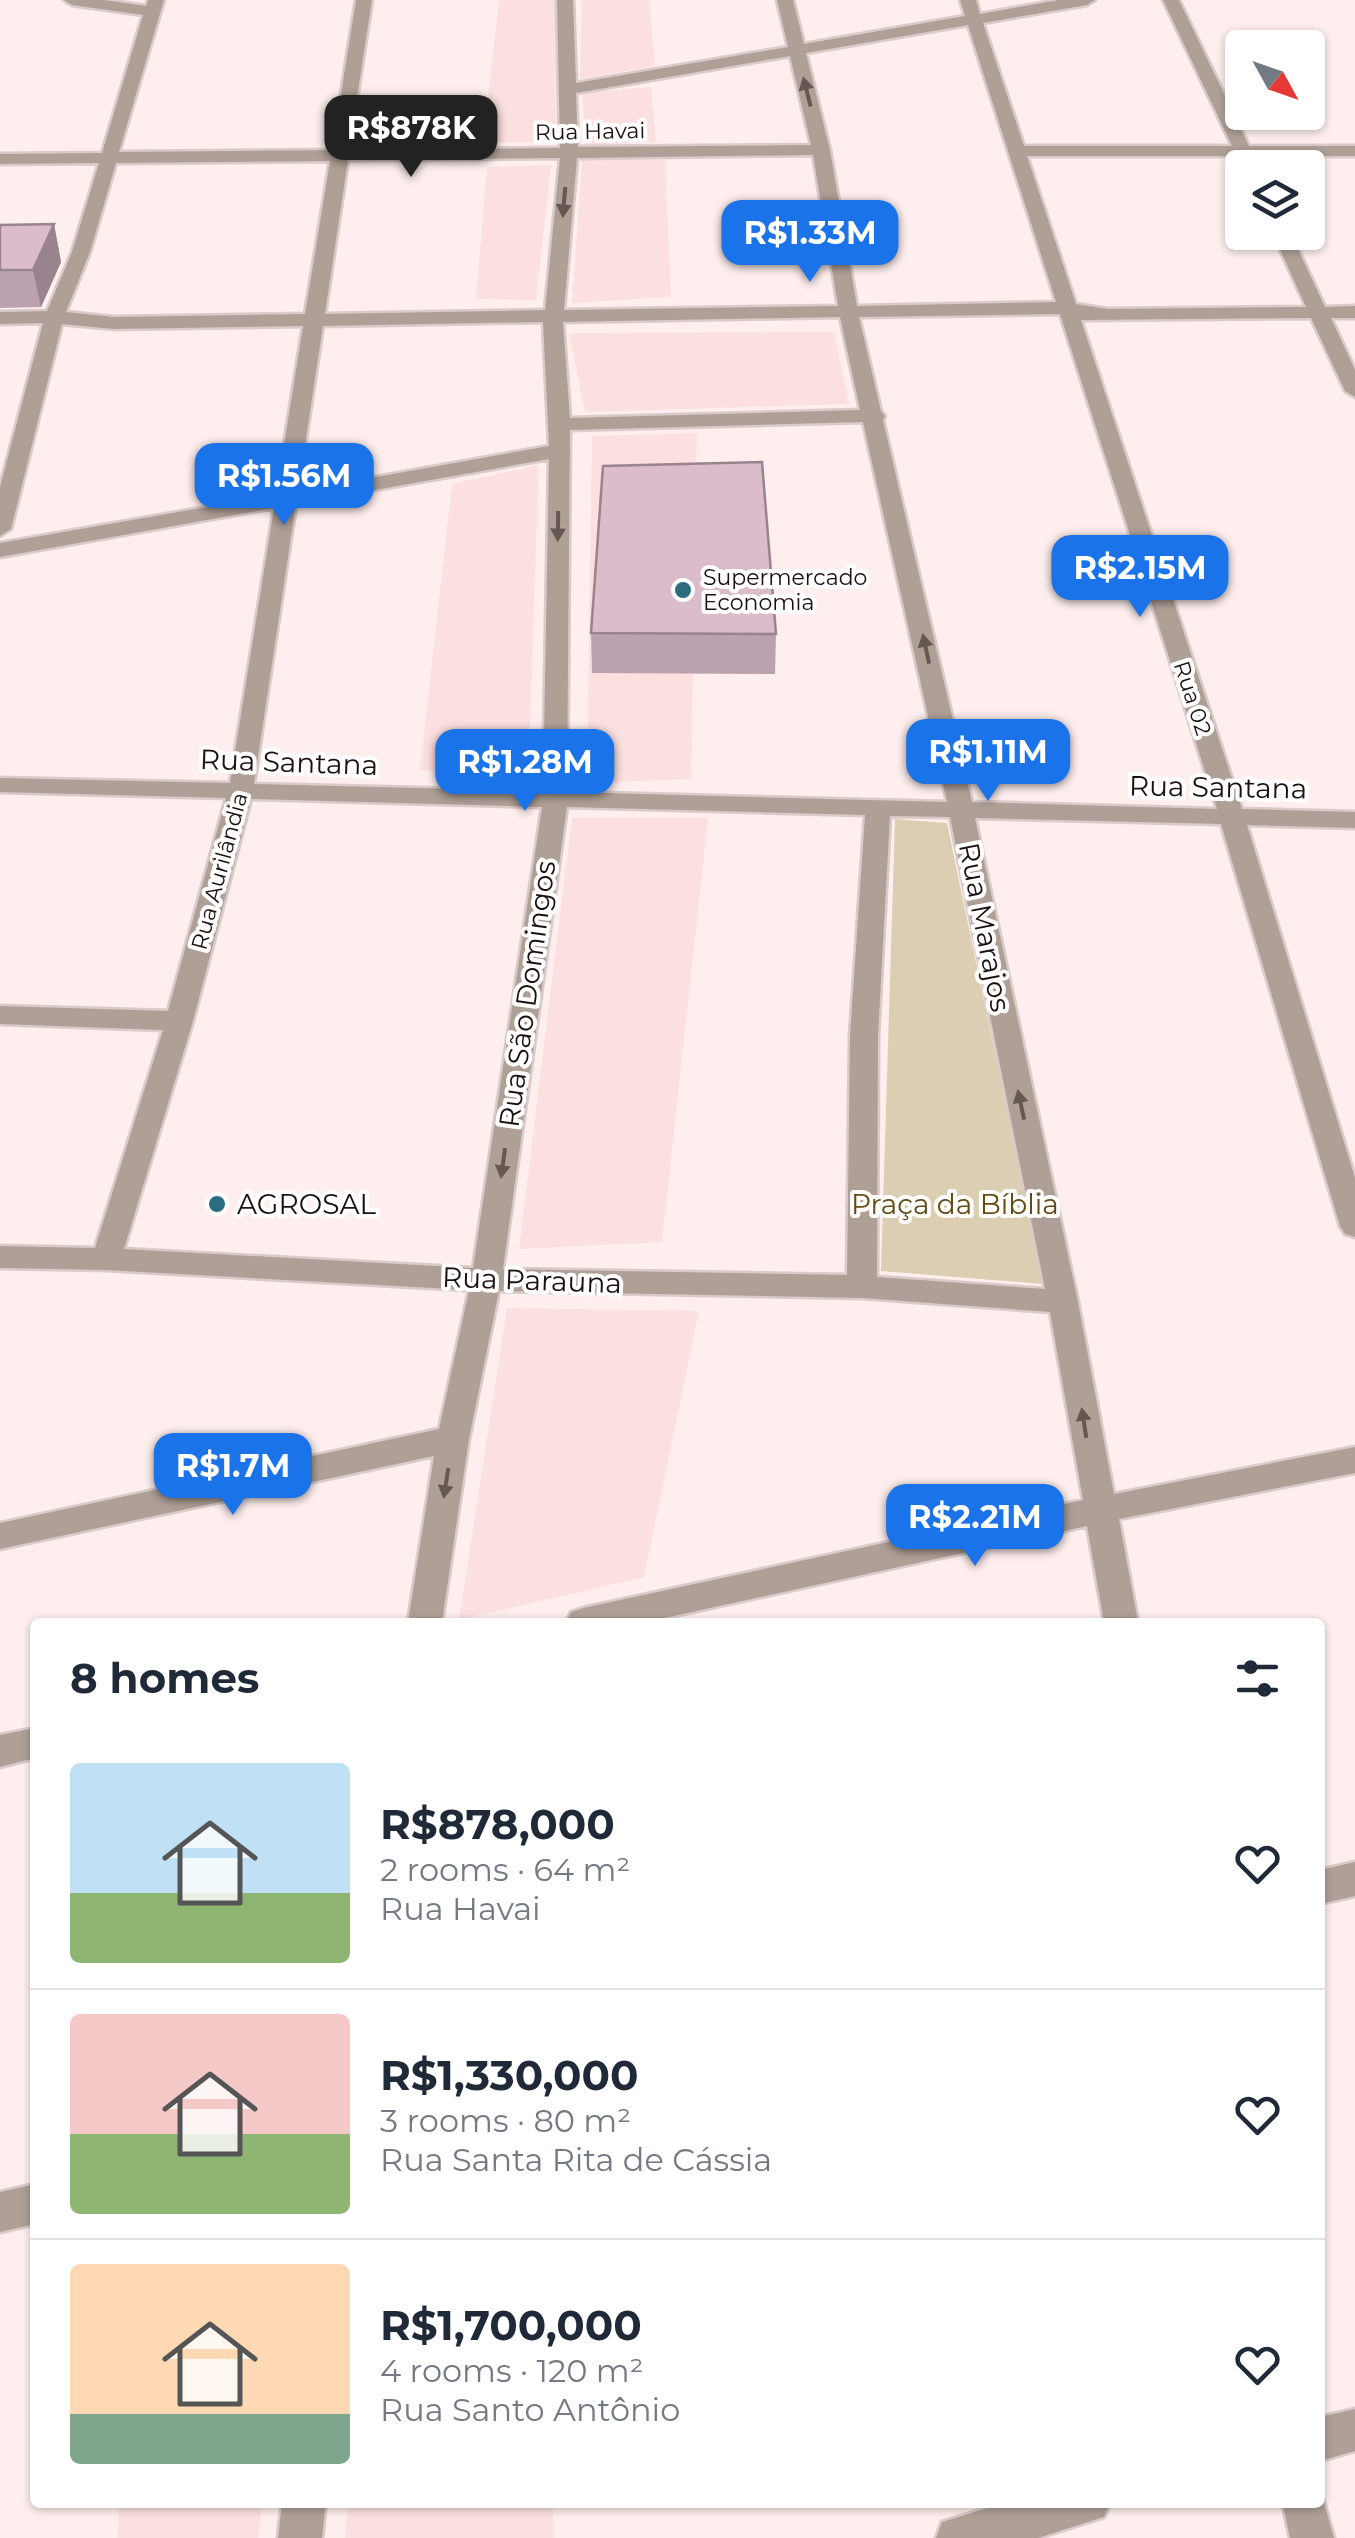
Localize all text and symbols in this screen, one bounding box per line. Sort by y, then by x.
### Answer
north arrow [1225,30,1325,130]
map controls [1225,30,1325,250]
one-way arrow [798,76,814,107]
pin: R$878K [330,95,492,180]
text: R$878K [346,108,476,147]
street label: Rua Havai [535,117,645,146]
button: layers [1225,150,1325,250]
one-way arrow [556,187,572,219]
pin: R$1.33M [718,200,902,285]
text: R$1.33M [743,213,877,252]
pin: R$1.56M [192,443,376,528]
text: R$1.56M [217,456,351,495]
one-way arrow [550,511,566,543]
pin: R$2.15M [1048,535,1232,620]
text: R$2.15M [1073,548,1207,587]
place label: Supermercado Economia [703,564,867,616]
marker: Supermercado Economia [672,579,694,601]
one-way arrow [918,633,934,664]
street label: Rua 02 [1168,658,1217,739]
pin: R$1.11M [896,719,1080,804]
pin: R$1.28M [433,729,617,814]
text: R$1.11M [928,732,1048,771]
street label: Rua Santana [199,742,379,782]
text: R$1.28M [457,742,593,781]
street label: Rua Santana [1129,768,1307,806]
street label: Rua Aurilândia [185,789,253,953]
street label: Rua Marajos [952,839,1018,1015]
street label: Rua São Domingos [491,859,563,1129]
one-way arrow [1013,1089,1028,1120]
one-way arrow [495,1147,511,1179]
place label: AGROSAL [237,1187,376,1221]
park label: Praça da Bíblia [851,1187,1059,1221]
marker: AGROSAL [206,1193,228,1215]
street label: Rua Parauna [441,1260,623,1300]
one-way arrow [1075,1407,1091,1439]
pin: R$1.7M [152,1433,314,1518]
text: R$1.7M [176,1446,290,1485]
one-way arrow [438,1467,453,1499]
pin: R$2.21M [883,1484,1067,1569]
text: R$2.21M [908,1497,1042,1536]
icon: filters [1230,1651,1285,1706]
text: 8 homes [70,1652,259,1704]
text: R$878,000 [380,1798,615,1850]
icon: home [150,1803,270,1923]
icon: heart [1230,1836,1285,1891]
text: 2 rooms · 64 m² [380,1850,630,1889]
text: Rua Havai [380,1889,541,1928]
text: R$1,330,000 [380,2049,639,2101]
icon: home [150,2054,270,2174]
icon: heart [1230,2087,1285,2142]
text: 3 rooms · 80 m² [380,2101,631,2140]
text: Rua Santa Rita de Cássia [380,2140,772,2179]
text: R$1,700,000 [380,2299,642,2351]
icon: home [150,2304,270,2424]
icon: heart [1230,2337,1285,2392]
text: 4 rooms · 120 m² [380,2351,643,2390]
text: Rua Santo Antônio [380,2390,680,2429]

